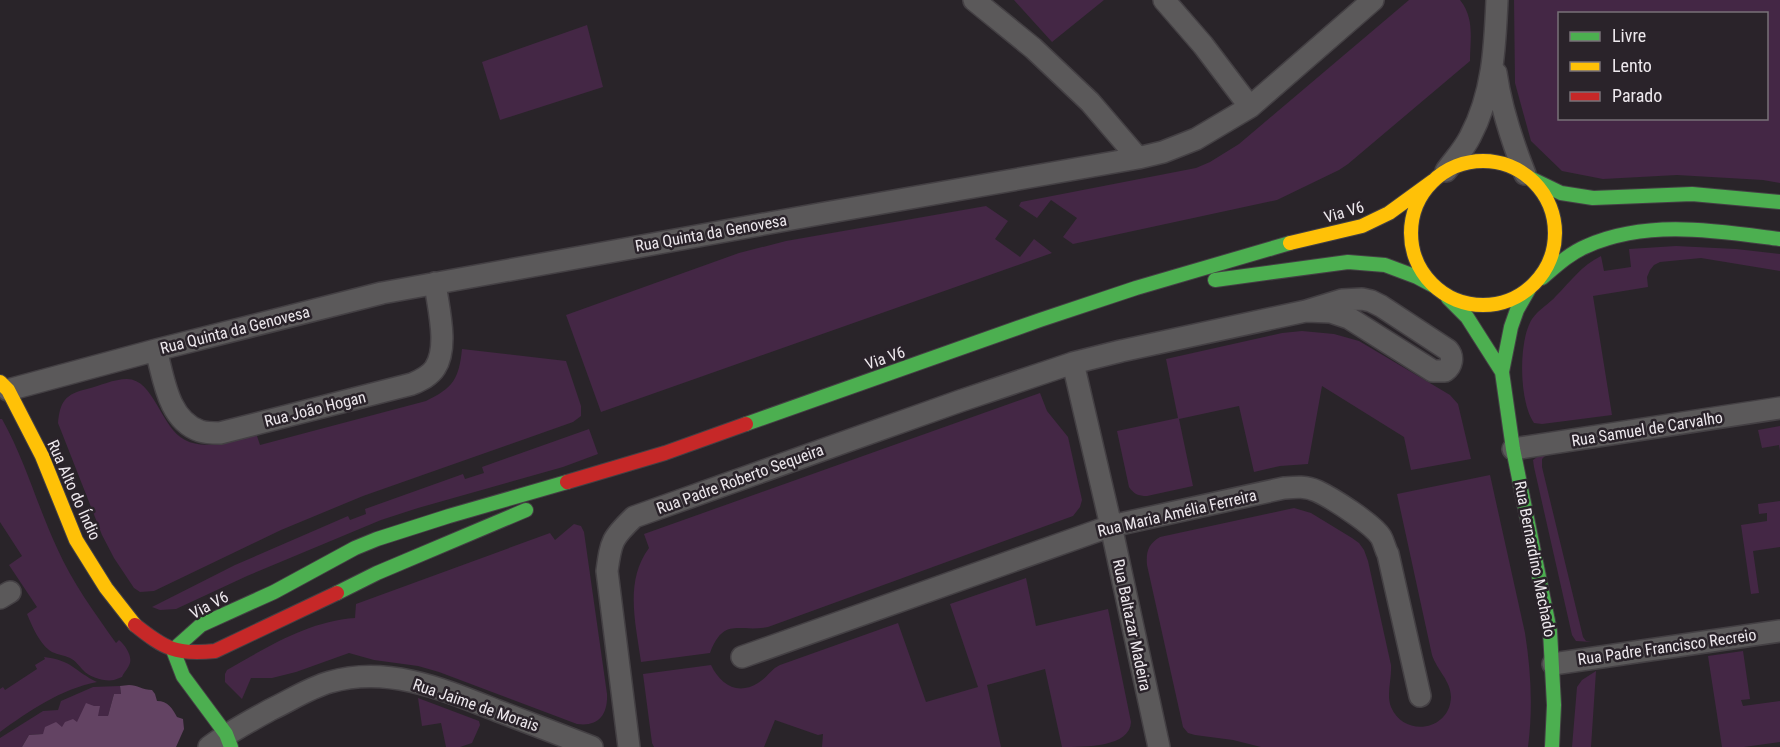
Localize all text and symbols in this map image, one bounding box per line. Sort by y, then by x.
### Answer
legend [1558,12,1768,120]
text: Livre [1612,25,1646,46]
text: Lento [1612,55,1652,76]
text: Parado [1612,85,1662,106]
street label: Via V6 [1322,197,1366,227]
street label: Rua Quinta da Genovesa [634,210,788,256]
street label: Rua Quinta da Genovesa [158,302,312,358]
street label: Via V6 [863,342,907,374]
street label: Rua João Hogan [262,387,368,431]
street label: Rua Samuel de Carvalho [1570,408,1724,450]
street label: Rua Alto do Índio [43,437,105,543]
street label: Rua Padre Roberto Sequeira [654,440,826,518]
street label: Rua Bernardino Machado [1511,479,1559,639]
street label: Rua Maria Amélia Ferreira [1096,485,1258,541]
street label: Rua Baltazar Madeira [1109,557,1155,693]
street label: Via V6 [187,587,232,623]
street label: Rua Padre Francisco Recreio [1577,625,1757,669]
street label: Rua Jaime de Morais [410,674,542,736]

